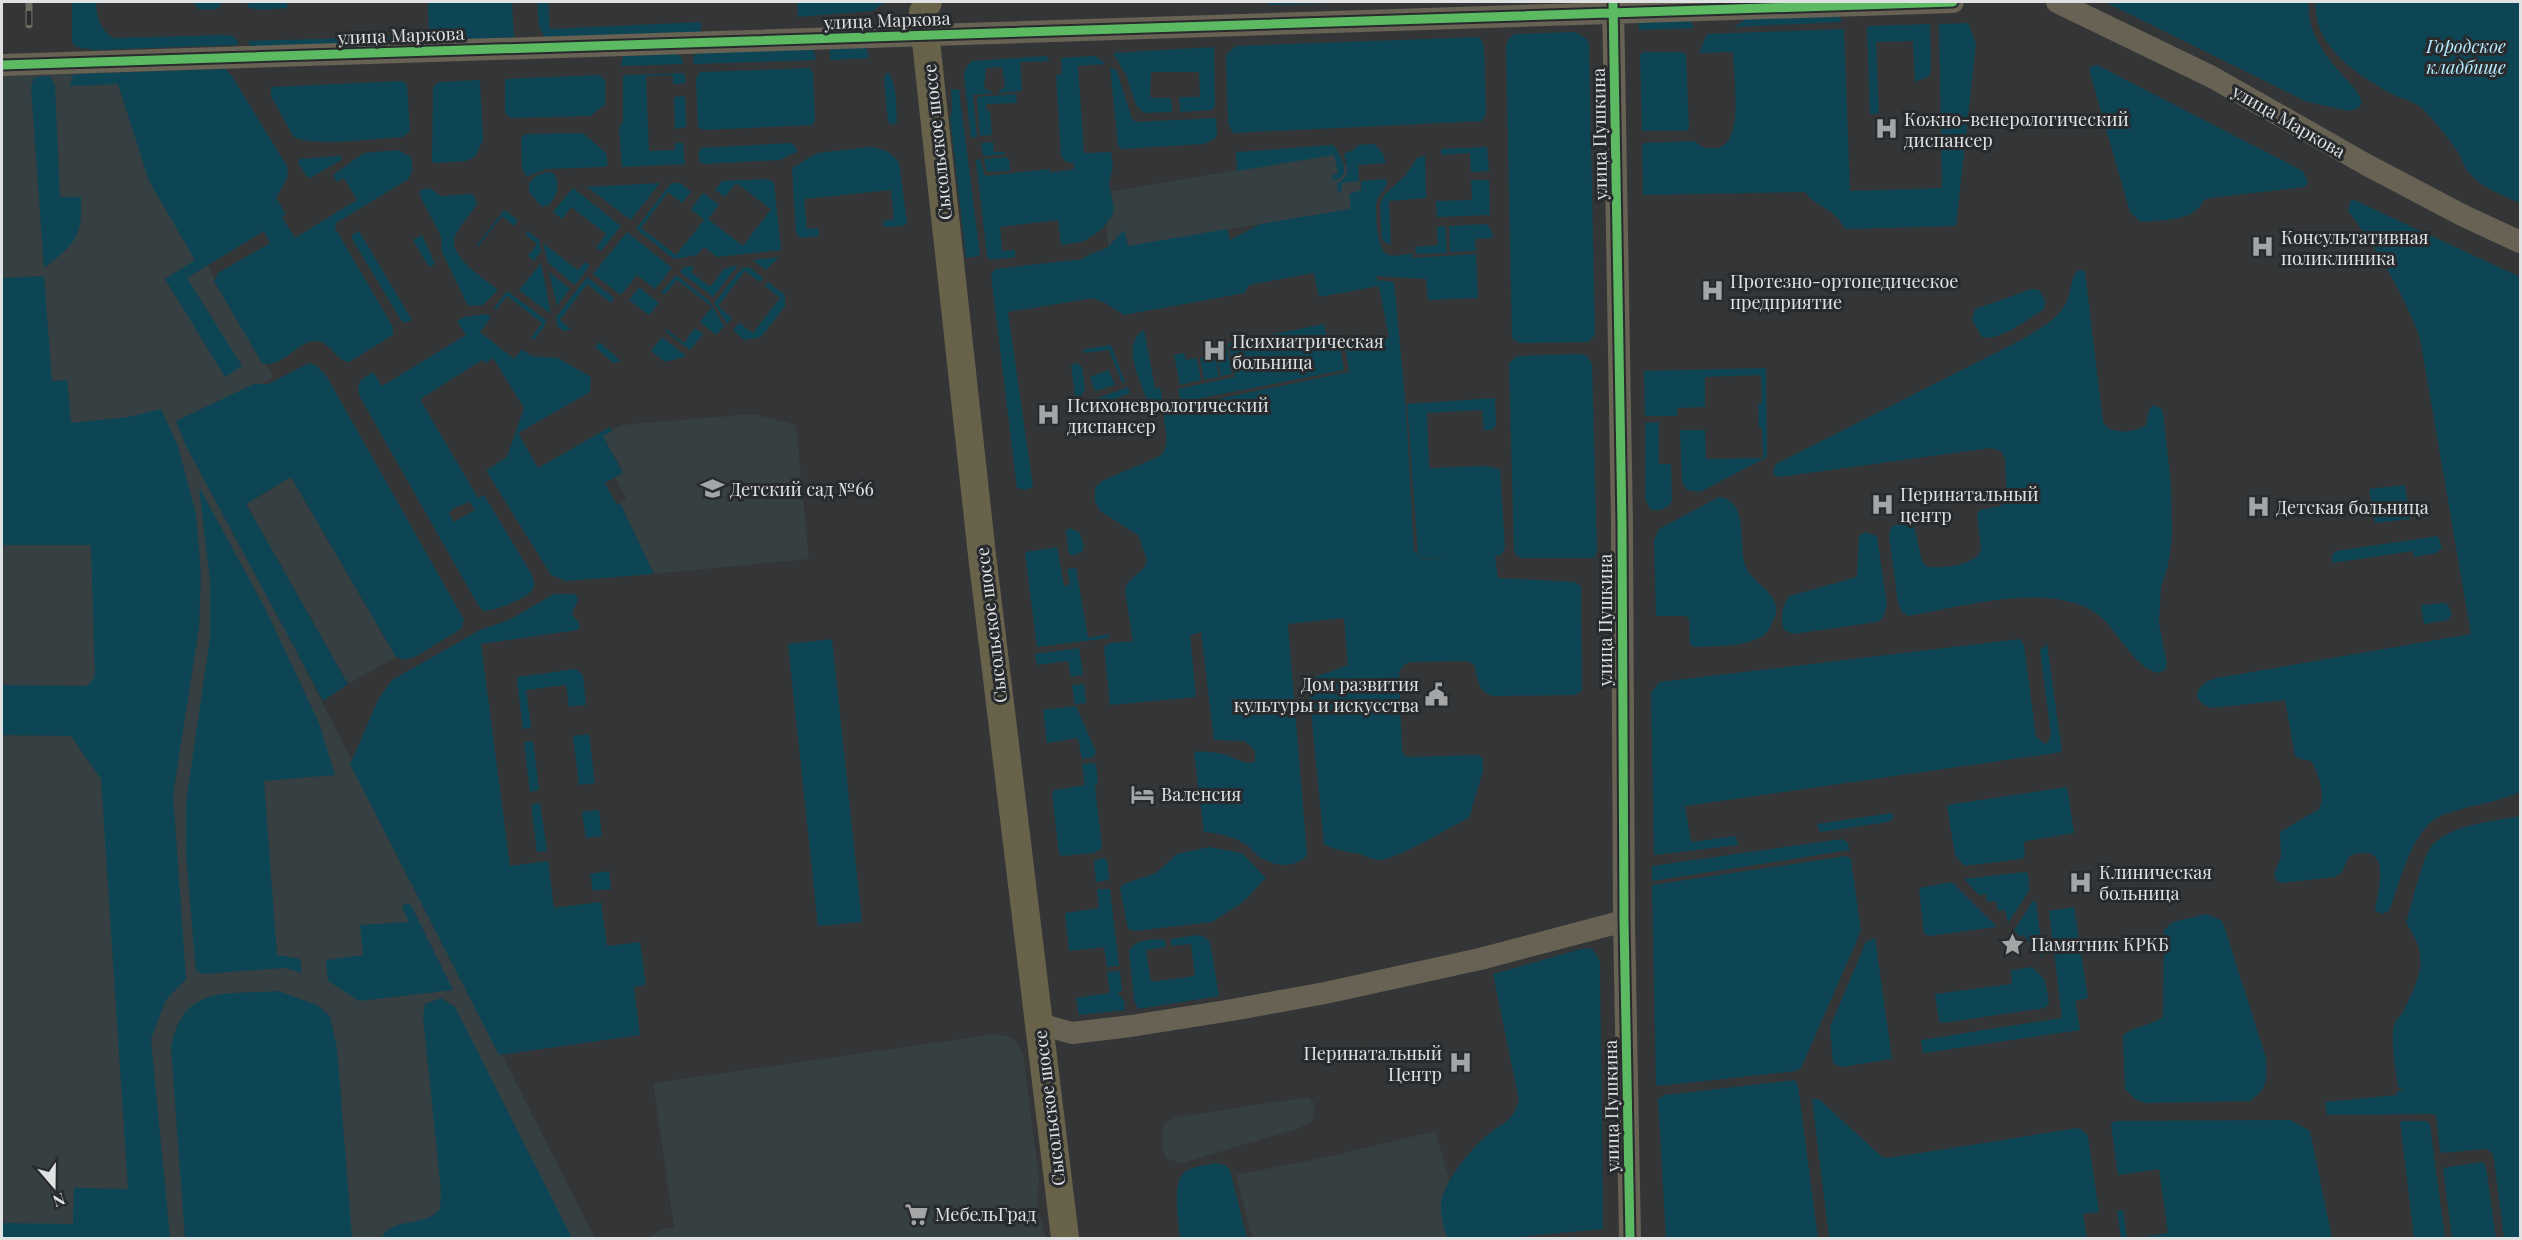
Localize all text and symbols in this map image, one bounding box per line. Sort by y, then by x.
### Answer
street label: улица Маркова [822,6,951,34]
street label: улица Маркова [336,21,465,49]
park label: Городское кладбище [2425,34,2506,79]
street label: Сысольское шоссе [917,63,957,221]
street label: улица Пушкина [1586,68,1612,201]
street label: улица Маркова [2227,78,2350,163]
place label: Кожно-венерологический диспансер [1904,107,2129,152]
hospital icon: Кожно-венерологический диспансер [1873,116,1899,142]
place label: Консультативная поликлиника [2281,225,2429,270]
hospital icon: Консультативная поликлиника [2250,234,2276,260]
place label: Протезно-ортопедическое предприятие [1730,269,1958,314]
hospital icon: Протезно-ортопедическое предприятие [1699,278,1725,304]
place label: Психиатрическая больница [1232,329,1384,374]
hospital icon: Психиатрическая больница [1201,338,1227,364]
place label: Психоневрологический диспансер [1067,393,1269,438]
hospital icon: Психоневрологический диспансер [1036,402,1062,428]
school or university icon: Детский сад №66 [699,476,725,502]
place label: Детский сад №66 [730,477,874,501]
place label: Перинатальный центр [1900,482,2038,527]
hospital icon: Перинатальный центр [1869,491,1895,517]
hospital icon: Детская больница [2245,494,2271,520]
place label: Детская больница [2276,495,2429,519]
street label: Сысольское шоссе [970,546,1012,704]
street label: улица Пушкина [1593,554,1617,687]
place label: Дом развития культуры и искусства [1234,672,1419,717]
public building icon: Дом развития культуры и искусства [1424,681,1450,707]
hotel icon: Валенсия [1130,781,1156,807]
place label: Валенсия [1161,782,1241,806]
place label: Клиническая больница [2099,860,2212,905]
hospital icon: Клиническая больница [2068,869,2094,895]
place icon: Памятник КРКБ [2000,931,2026,957]
place label: Памятник КРКБ [2031,932,2169,956]
street label: Сысольское шоссе [1028,1029,1070,1187]
street label: улица Пушкина [1598,1040,1624,1173]
place label: Перинатальный Центр [1304,1041,1442,1086]
hospital icon: Перинатальный Центр [1447,1050,1473,1076]
north arrow [24,1156,84,1216]
text: N [50,1189,68,1213]
supermarket icon: МебельГрад [904,1201,930,1227]
place label: МебельГрад [935,1202,1037,1226]

